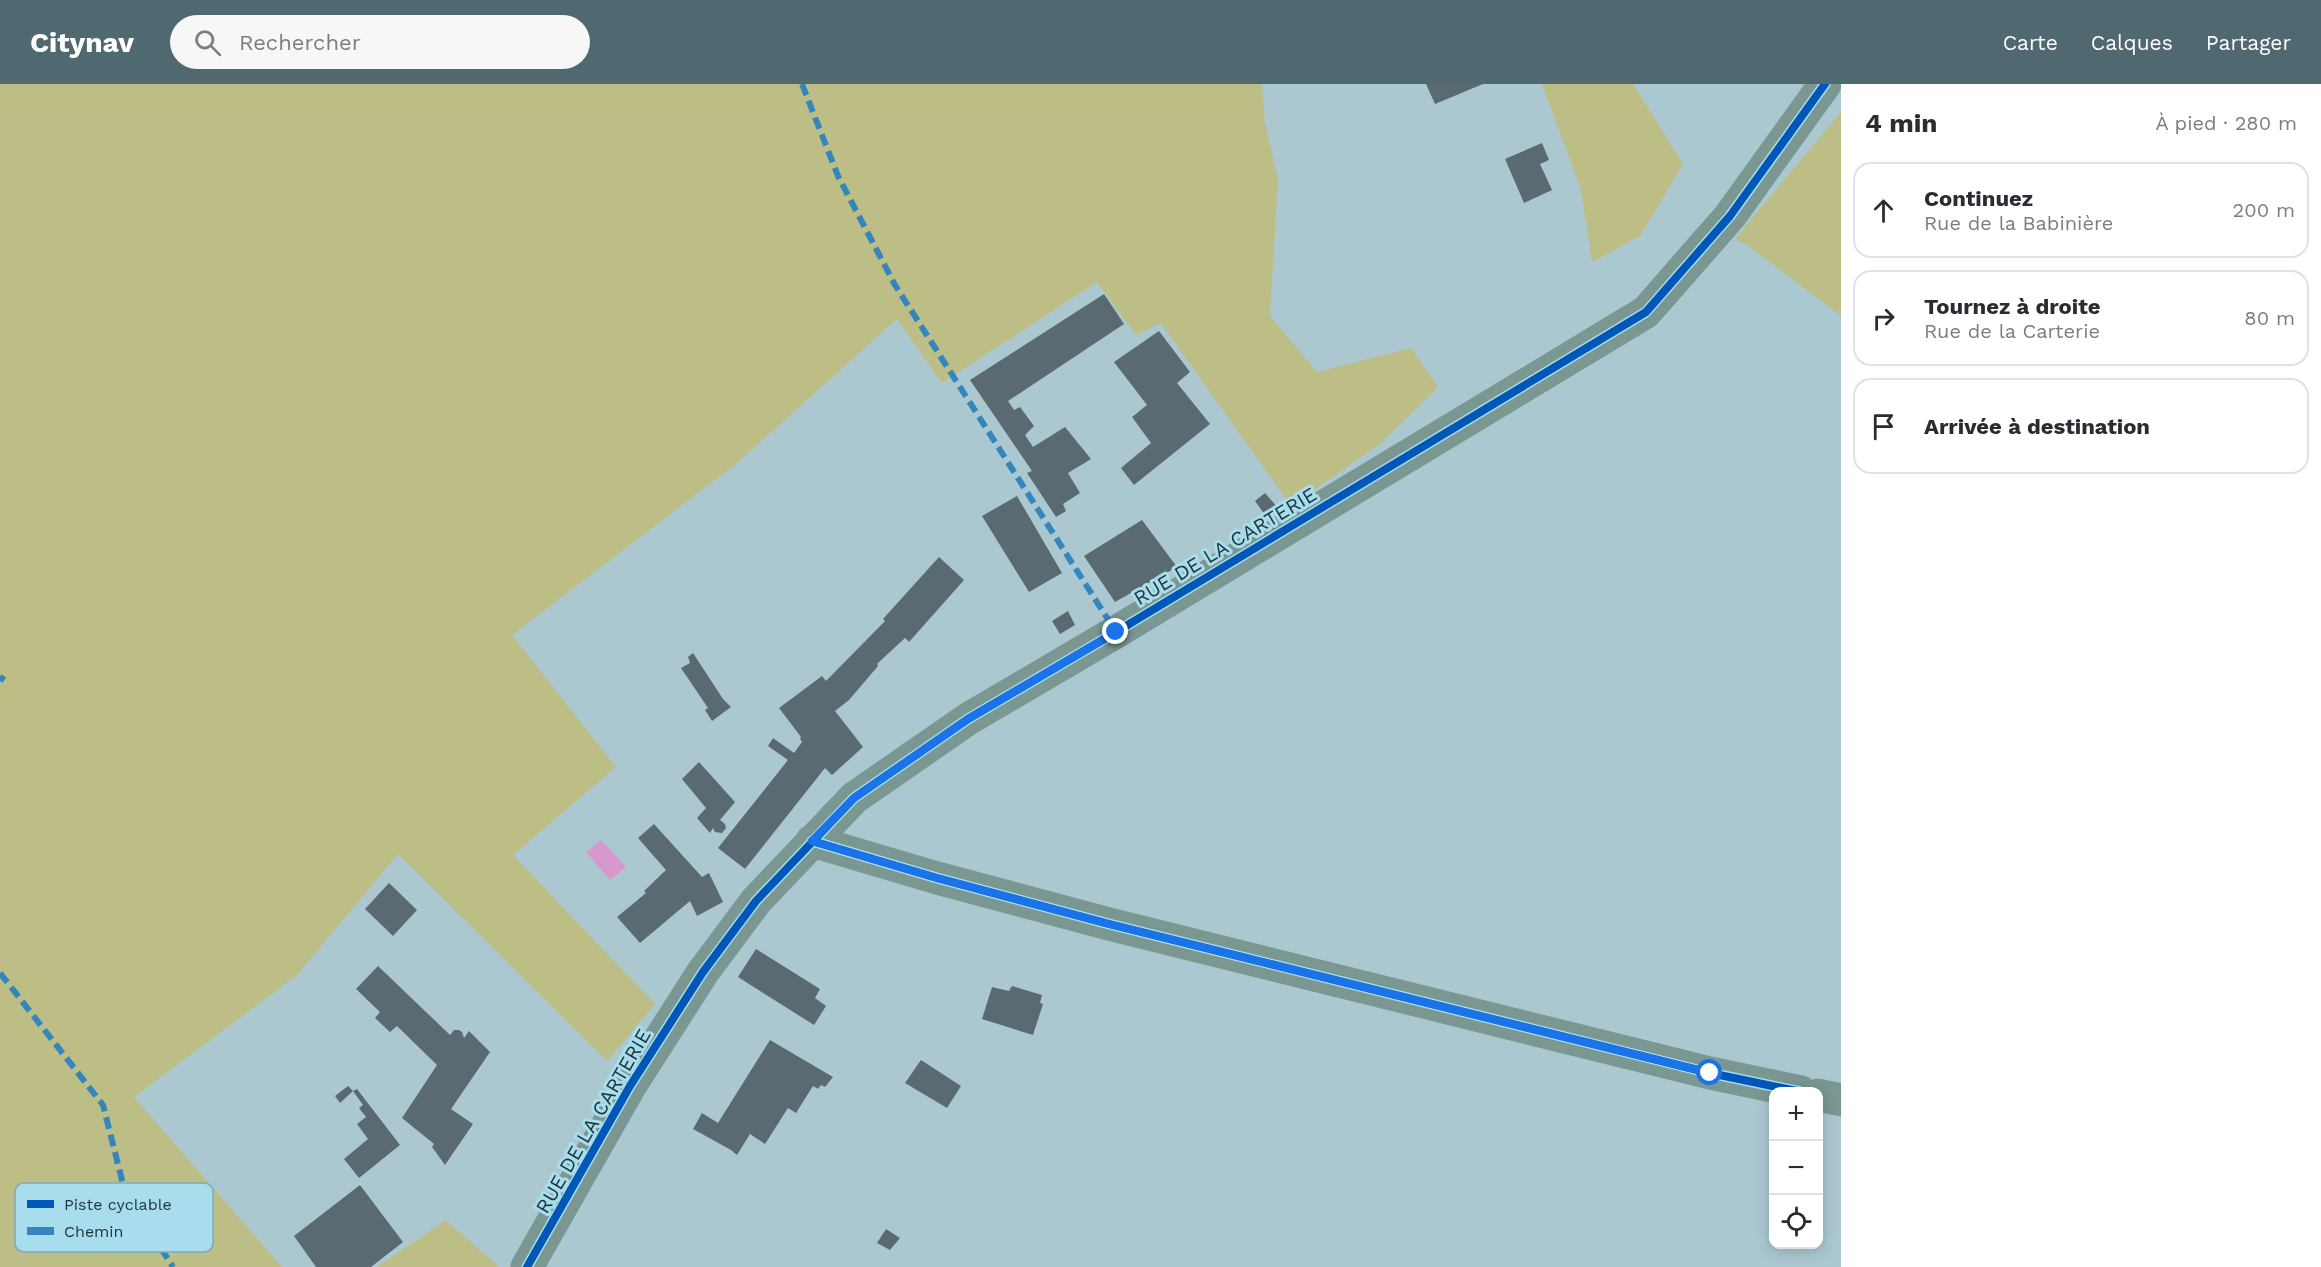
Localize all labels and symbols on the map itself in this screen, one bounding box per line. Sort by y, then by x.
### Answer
street label: RUE DE LA CARTERIE [1129,482,1321,610]
route end [1102,618,1128,644]
street label: RUE DE LA CARTERIE [530,1025,656,1217]
route start [1696,1059,1722,1085]
legend [15,1183,213,1252]
text: Piste cyclable [64,1195,172,1214]
text: Chemin [64,1222,124,1241]

